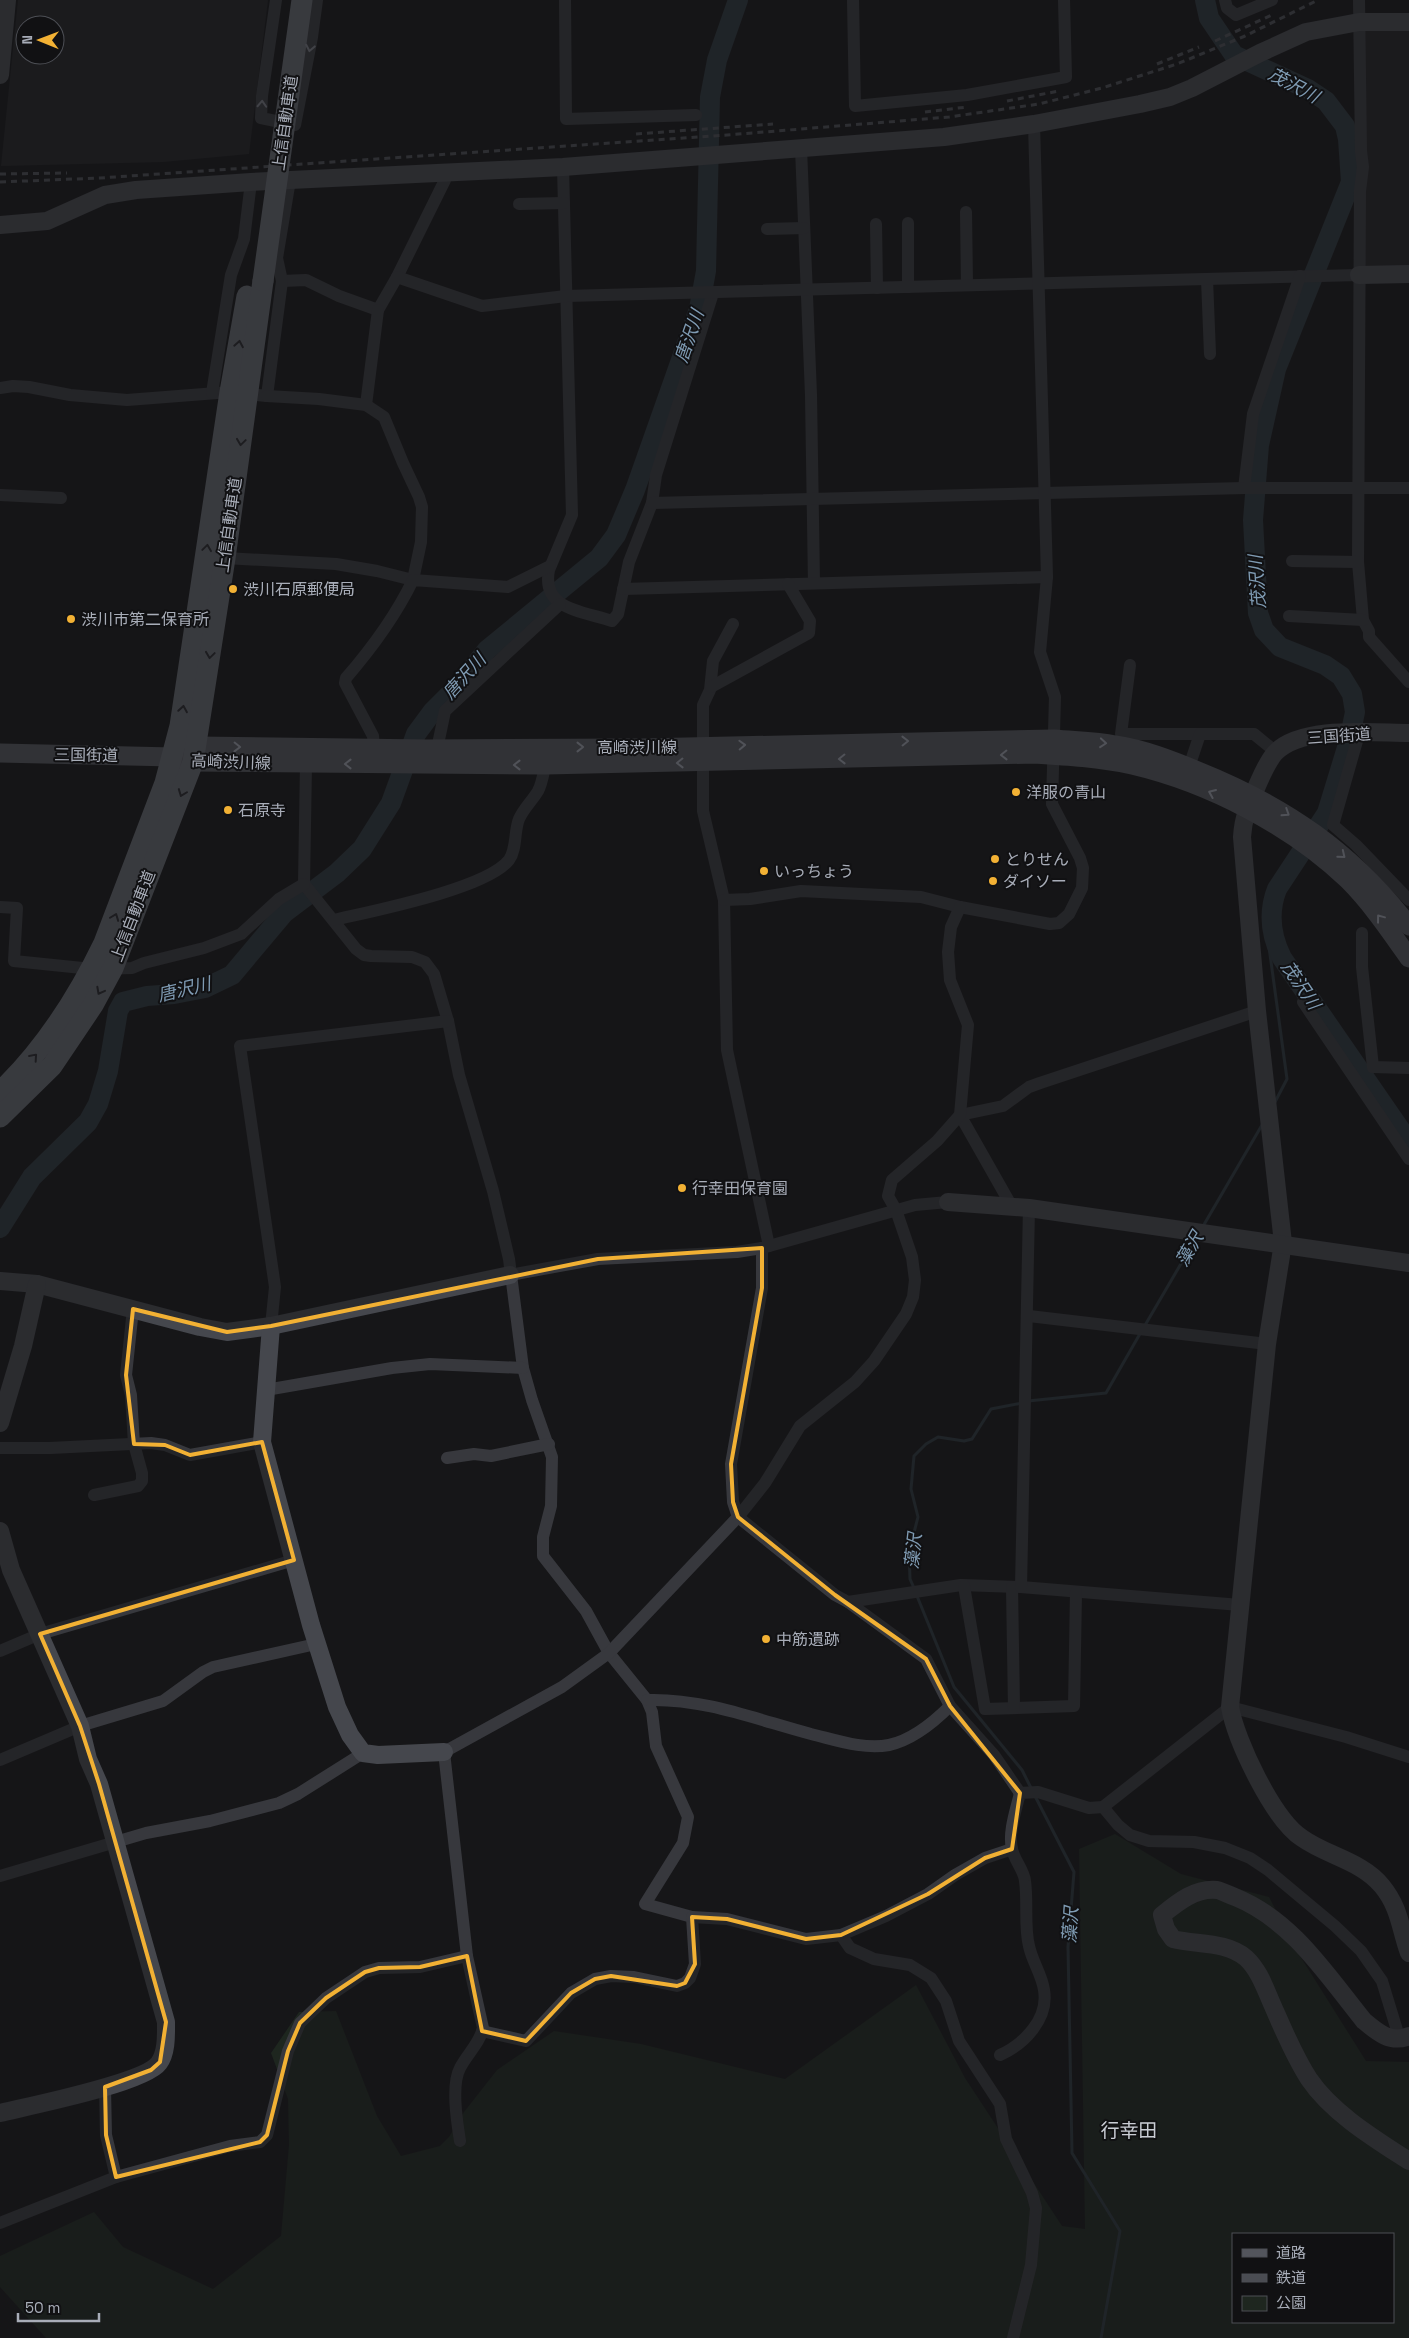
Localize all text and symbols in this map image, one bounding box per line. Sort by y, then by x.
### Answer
north arrow [15,15,65,65]
text: N [18,35,36,45]
one-way arrow [305,44,316,53]
water label: 茂沢川 [1265,62,1325,109]
street label: 上信自動車道 [268,74,302,172]
one-way arrow [257,99,268,107]
water label: 唐沢川 [669,305,709,365]
one-way arrow [233,340,243,348]
one-way arrow [236,438,247,446]
street label: 上信自動車道 [212,476,246,574]
one-way arrow [202,544,212,553]
water label: 茂沢川 [1244,552,1270,610]
place label: 渋川石原郵便局 [243,579,355,600]
marker: 渋川石原郵便局 [227,583,239,595]
place label: 渋川市第二保育所 [81,609,209,630]
marker: 渋川市第二保育所 [65,613,77,625]
water label: 唐沢川 [437,647,492,704]
one-way arrow [206,650,216,659]
one-way arrow [177,705,188,713]
street label: 三国街道 [1306,723,1372,749]
one-way arrow [901,736,909,746]
street label: 高崎渋川線 [597,737,677,758]
one-way arrow [1099,738,1107,749]
one-way arrow [739,740,747,751]
one-way arrow [233,741,241,752]
one-way arrow [576,742,584,752]
street label: 三国街道 [54,744,118,766]
street label: 高崎渋川線 [191,750,271,774]
one-way arrow [1000,750,1008,760]
one-way arrow [838,754,846,764]
one-way arrow [675,757,683,768]
one-way arrow [343,759,351,769]
one-way arrow [513,760,520,770]
place label: 洋服の青山 [1026,782,1106,803]
marker: 洋服の青山 [1010,786,1022,798]
one-way arrow [178,788,188,796]
one-way arrow [1208,788,1217,799]
place label: 石原寺 [238,800,286,821]
marker: 石原寺 [222,804,234,816]
one-way arrow [1281,807,1290,817]
place label: とりせん [1005,849,1069,870]
one-way arrow [1336,849,1345,858]
marker: とりせん [989,853,1001,865]
place label: いっちょう [774,861,854,882]
marker: いっちょう [758,865,770,877]
street label: 上信自動車道 [106,867,160,965]
place label: ダイソー [1003,871,1067,892]
marker: ダイソー [987,875,999,887]
one-way arrow [109,913,119,921]
one-way arrow [1378,915,1386,924]
water label: 茂沢川 [1276,956,1327,1015]
water label: 唐沢川 [155,971,215,1006]
one-way arrow [97,986,107,995]
one-way arrow [28,1053,37,1062]
place label: 行幸田保育園 [692,1178,788,1199]
marker: 行幸田保育園 [676,1182,688,1194]
water label: 藻沢 [1170,1226,1209,1270]
water label: 藻沢 [900,1530,927,1570]
place label: 中筋遺跡 [776,1629,840,1650]
marker: 中筋遺跡 [760,1633,772,1645]
water label: 藻沢 [1057,1904,1083,1944]
district label: 行幸田 [1100,2118,1158,2143]
legend [1232,2233,1394,2323]
text: 道路 [1276,2243,1306,2262]
text: 鉄道 [1276,2268,1306,2287]
scale bar [18,2290,99,2322]
text: 公園 [1276,2293,1306,2312]
text: 50 m [25,2298,60,2317]

